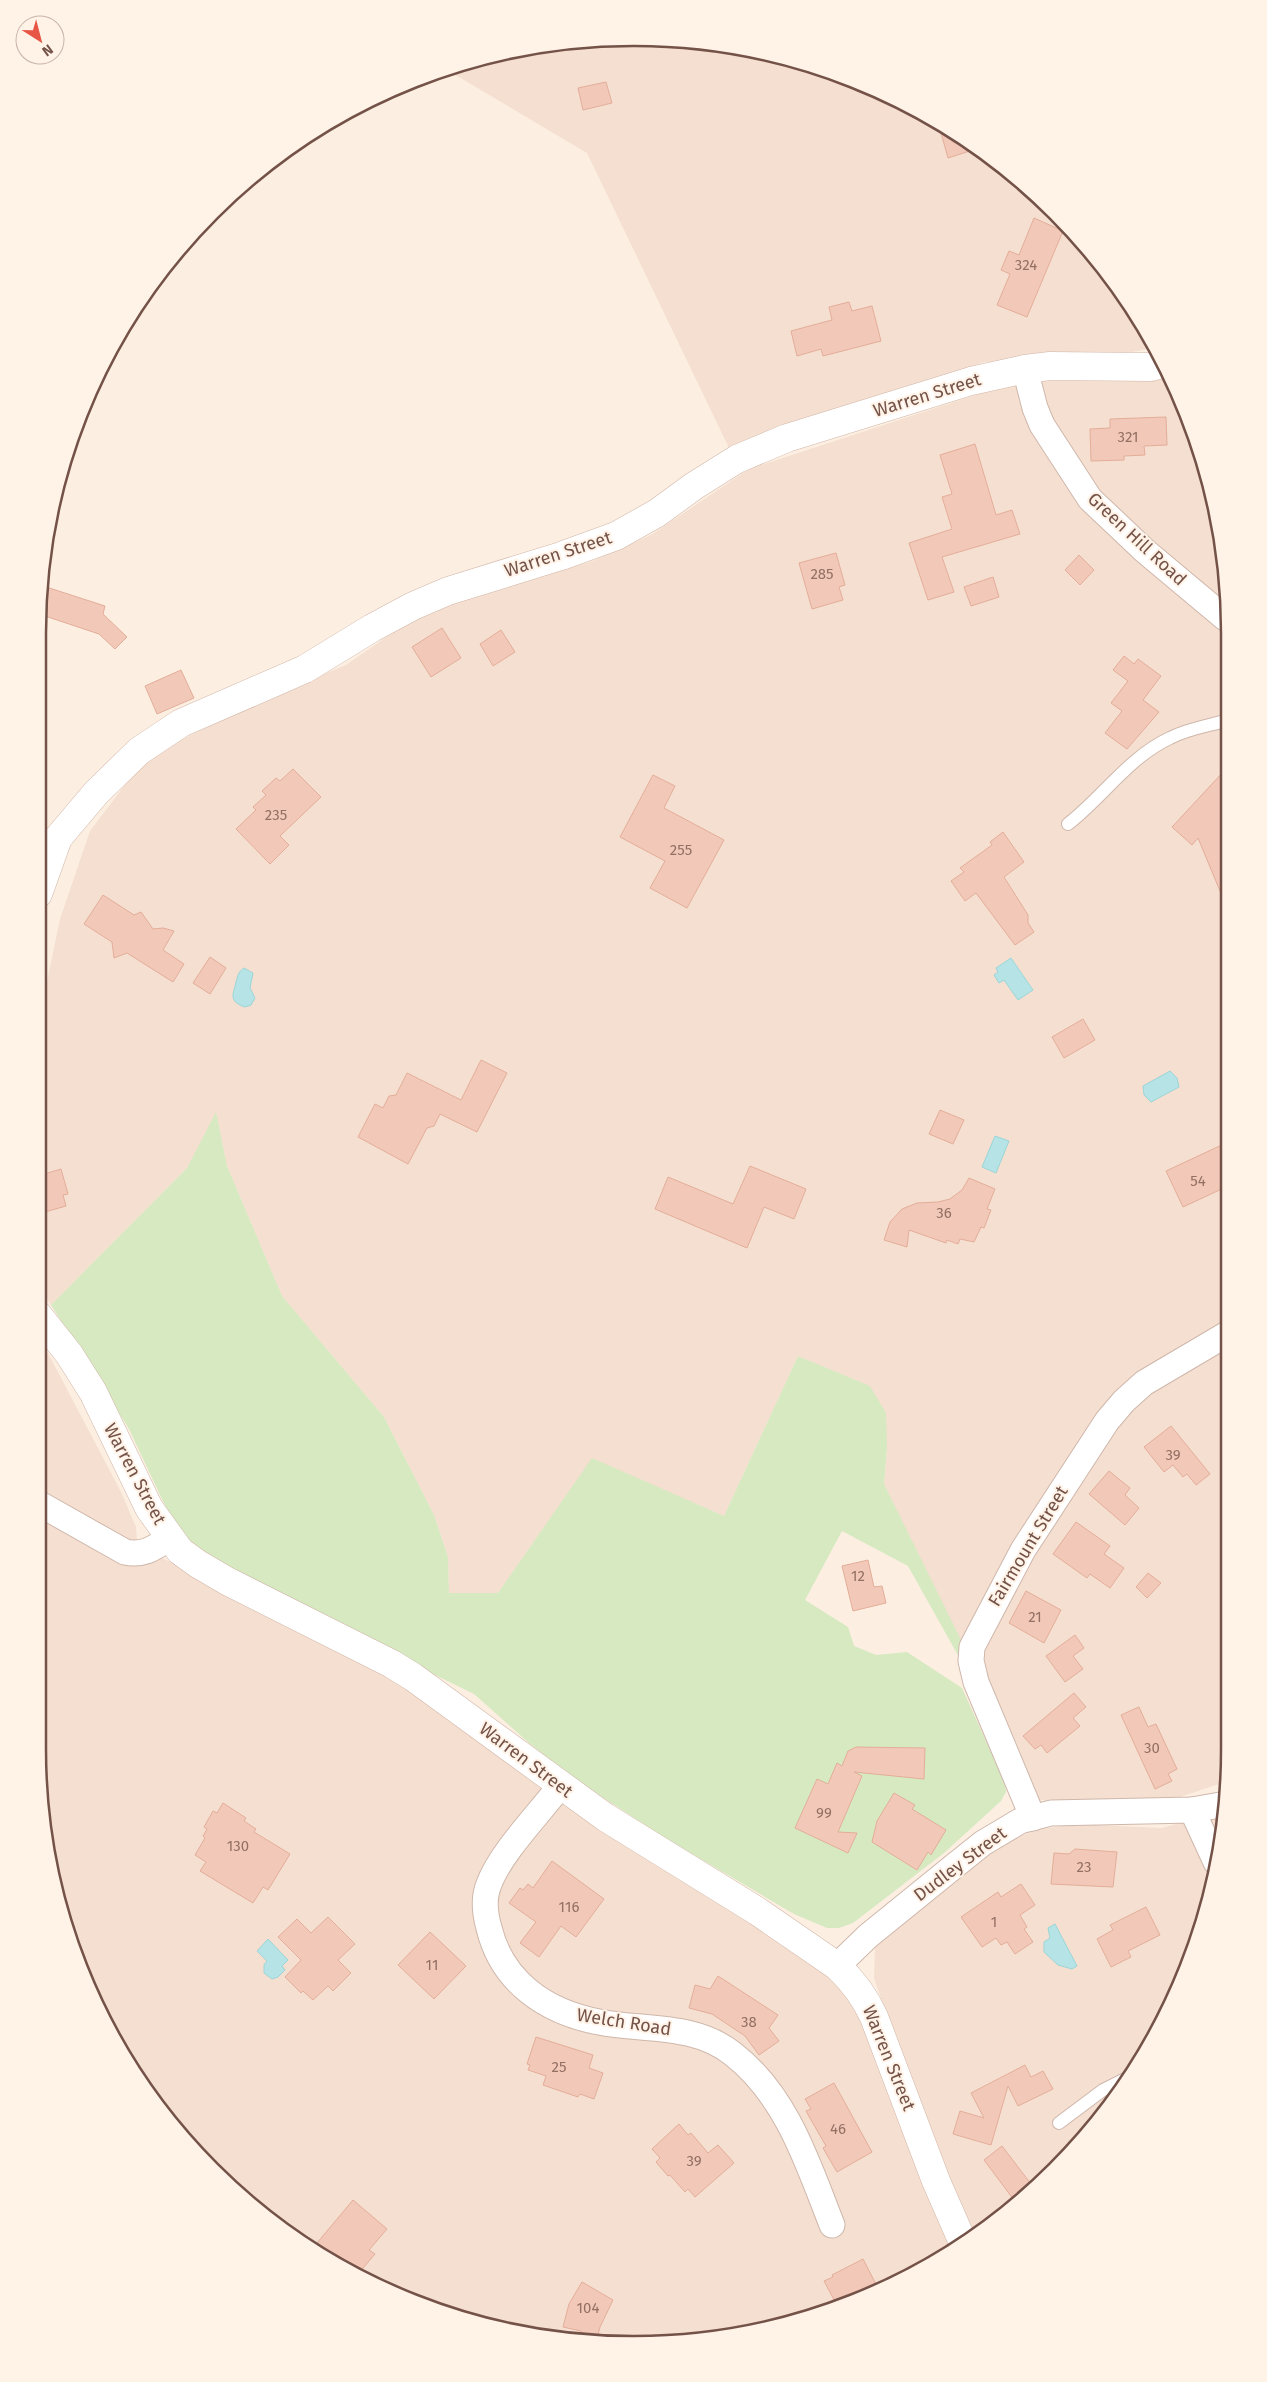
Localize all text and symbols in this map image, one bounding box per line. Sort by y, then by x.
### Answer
north arrow [15,15,65,65]
text: N [39,41,56,60]
house number: 324 [1015,256,1037,274]
street label: Warren Street [870,368,984,422]
house number: 321 [1118,428,1138,446]
street label: Green Hill Road [1083,488,1191,590]
street label: Warren Street [502,526,615,582]
house number: 285 [810,565,834,583]
house number: 235 [265,806,287,824]
house number: 255 [670,841,692,859]
house number: 54 [1190,1172,1206,1190]
house number: 36 [936,1204,952,1222]
street label: Warren Street [99,1420,171,1529]
house number: 39 [1165,1446,1181,1464]
street label: Fairmount Street [983,1481,1073,1610]
house number: 12 [851,1567,865,1585]
house number: 21 [1028,1608,1042,1626]
street label: Warren Street [475,1718,578,1803]
house number: 30 [1144,1739,1160,1757]
house number: 99 [816,1804,832,1822]
street label: Dudley Street [909,1822,1011,1906]
house number: 130 [227,1837,249,1855]
house number: 23 [1077,1858,1091,1876]
house number: 116 [559,1898,579,1916]
house number: 1 [991,1913,997,1931]
house number: 11 [426,1956,438,1974]
street label: Warren Street [858,2002,920,2114]
street label: Welch Road [575,2004,673,2040]
house number: 38 [741,2013,757,2031]
house number: 25 [552,2058,566,2076]
house number: 46 [830,2120,846,2138]
house number: 39 [686,2152,702,2170]
house number: 104 [577,2299,599,2317]

